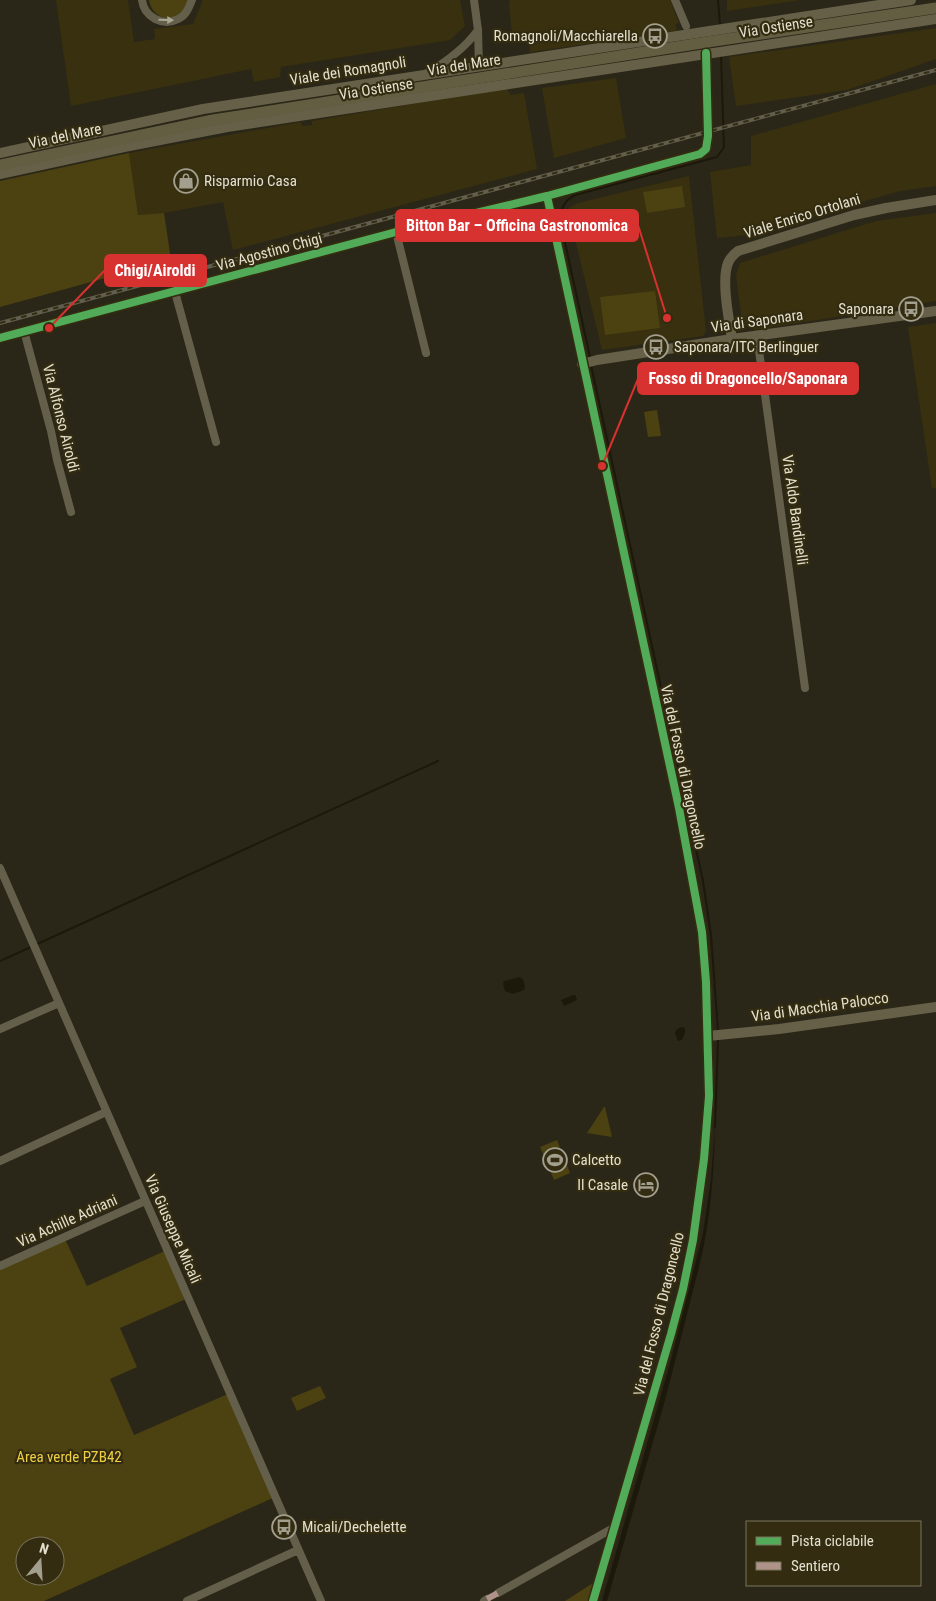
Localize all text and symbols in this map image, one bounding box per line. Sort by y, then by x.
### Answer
street label: Via Ostiense [738,12,814,42]
one-way arrow [159,16,175,24]
bus stop icon: Romagnoli/Macchiarella [642,23,668,49]
place label: Romagnoli/Macchiarella [494,27,638,45]
street label: Via del Mare [426,50,502,80]
street label: Viale dei Romagnoli [289,53,407,89]
street label: Via Ostiense [338,74,414,104]
street label: Via del Mare [27,120,103,152]
shop icon: Risparmio Casa [173,168,199,194]
place label: Risparmio Casa [204,172,297,190]
street label: Viale Enrico Ortolani [742,190,862,242]
callout: Bitton Bar – Officina Gastronomica [396,210,638,241]
text: Bitton Bar – Officina Gastronomica [406,216,628,235]
street label: Via Agostino Chigi [214,229,324,275]
callout: Chigi/Airoldi [105,255,206,286]
text: Chigi/Airoldi [115,261,195,280]
bus stop icon: Saponara [898,296,924,322]
place label: Saponara [838,300,894,318]
street label: Via di Saponara [710,306,804,336]
bus stop icon: Saponara/ITC Berlinguer [643,334,669,360]
place label: Saponara/ITC Berlinguer [674,338,819,356]
street label: Via Alfonso Airoldi [39,362,83,474]
callout: Fosso di Dragoncello/Saponara [638,363,858,394]
text: Fosso di Dragoncello/Saponara [648,369,848,388]
street label: Via Aldo Bandinelli [778,454,812,566]
street label: Via del Fosso di Dragoncello [657,683,709,851]
street label: Via di Macchia Palocco [750,988,890,1026]
sports icon: Calcetto [542,1147,568,1173]
place label: Calcetto [572,1151,621,1169]
street label: Via Giuseppe Micali [141,1172,205,1286]
hotel icon: Il Casale [633,1172,659,1198]
place label: Il Casale [577,1176,628,1194]
street label: Via Achille Adriani [14,1191,120,1251]
street label: Via del Fosso di Dragoncello [630,1230,688,1398]
park label: Area verde PZB42 [16,1448,122,1466]
bus stop icon: Micali/Dechelette [271,1514,297,1540]
place label: Micali/Dechelette [302,1518,407,1536]
legend [746,1521,921,1586]
text: Pista ciclabile [791,1532,874,1550]
north arrow [15,1536,65,1586]
text: N [37,1540,51,1558]
text: Sentiero [791,1557,840,1575]

